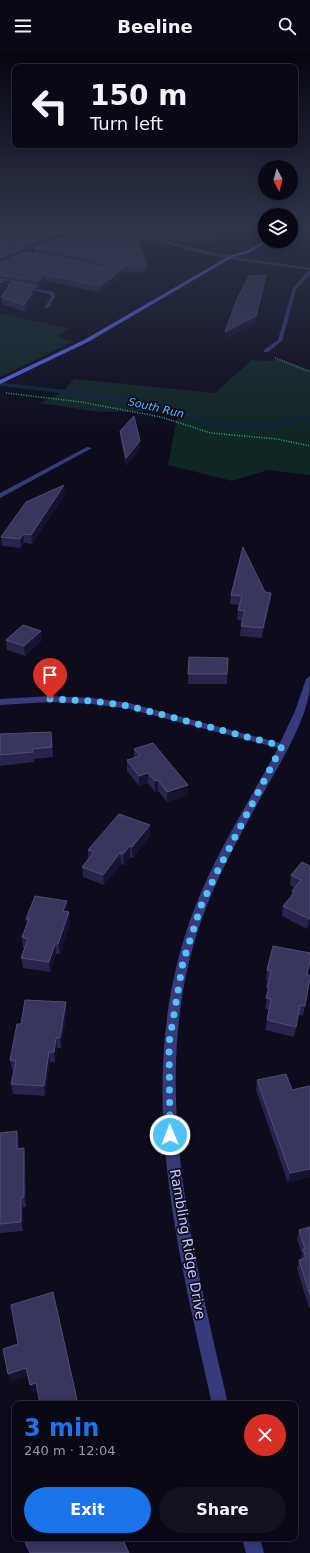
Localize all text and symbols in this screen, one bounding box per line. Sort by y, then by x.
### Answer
icon: menu [12,15,34,37]
icon: search [276,15,298,37]
text: Beeline [117,16,193,37]
text: 150 m [90,79,187,112]
icon: left [24,80,76,132]
text: Turn left [90,113,163,134]
north arrow [258,160,298,200]
map controls [258,160,298,248]
button: layers [258,208,298,248]
water label: South Run [127,395,185,421]
pin [33,658,67,699]
icon: arrive [39,664,61,686]
position arrow [149,1114,191,1156]
street label: Rambling Ridge Drive [167,1168,209,1320]
text: 3 min [24,1414,99,1442]
button: close [244,1414,286,1456]
text: 240 m · 12:04 [24,1443,115,1458]
button: Exit [24,1487,151,1533]
button: Share [159,1487,286,1533]

